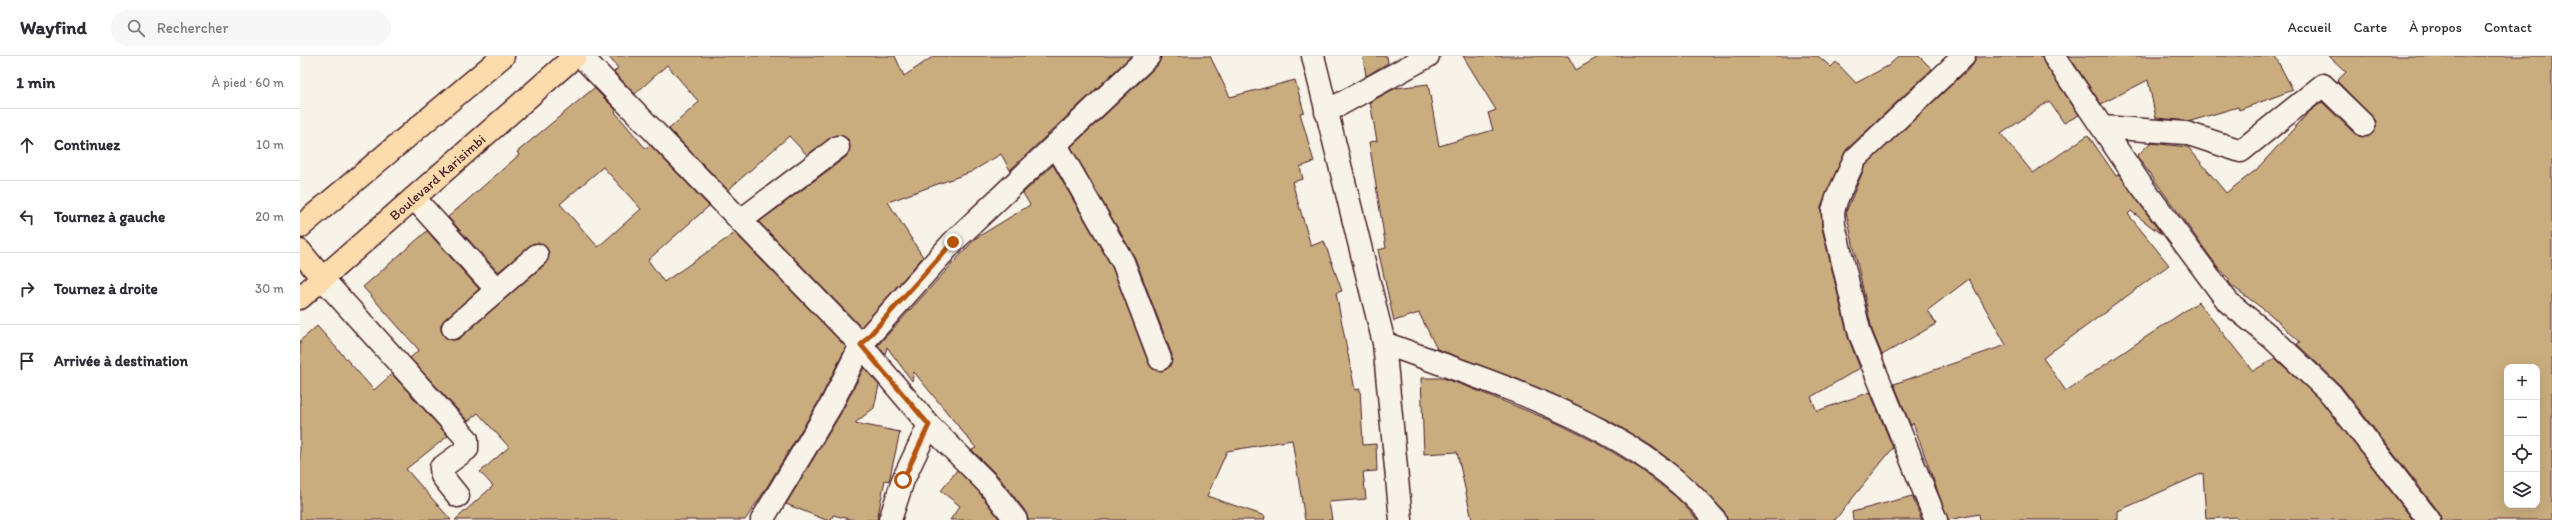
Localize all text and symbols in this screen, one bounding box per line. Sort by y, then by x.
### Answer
search box [111,10,391,46]
text: Wayfind [20,16,87,39]
icon: search [125,17,147,39]
text: Rechercher [157,19,229,37]
text: Accueil [2288,19,2331,36]
text: Carte [2353,19,2387,36]
text: À propos [2409,19,2462,36]
text: Contact [2484,19,2532,36]
text: 1 min [16,72,55,92]
text: À pied · 60 m [212,75,284,90]
street label: Boulevard Karisimbi [386,131,489,224]
icon: ahead [16,134,38,156]
text: Continuez [54,136,120,154]
text: 10 m [256,137,284,152]
icon: left [16,206,38,228]
text: Tournez à gauche [54,208,165,226]
text: 20 m [255,209,284,224]
route end [944,233,962,251]
icon: right [16,278,38,300]
text: Tournez à droite [54,280,158,298]
text: 30 m [255,281,284,296]
icon: arrive [16,350,38,372]
text: Arrivée à destination [54,352,188,370]
map controls [2504,364,2540,508]
button: + [2504,364,2540,400]
button: − [2504,400,2540,436]
button: locate [2504,436,2540,472]
route start [894,471,912,489]
button: layers [2504,472,2540,508]

